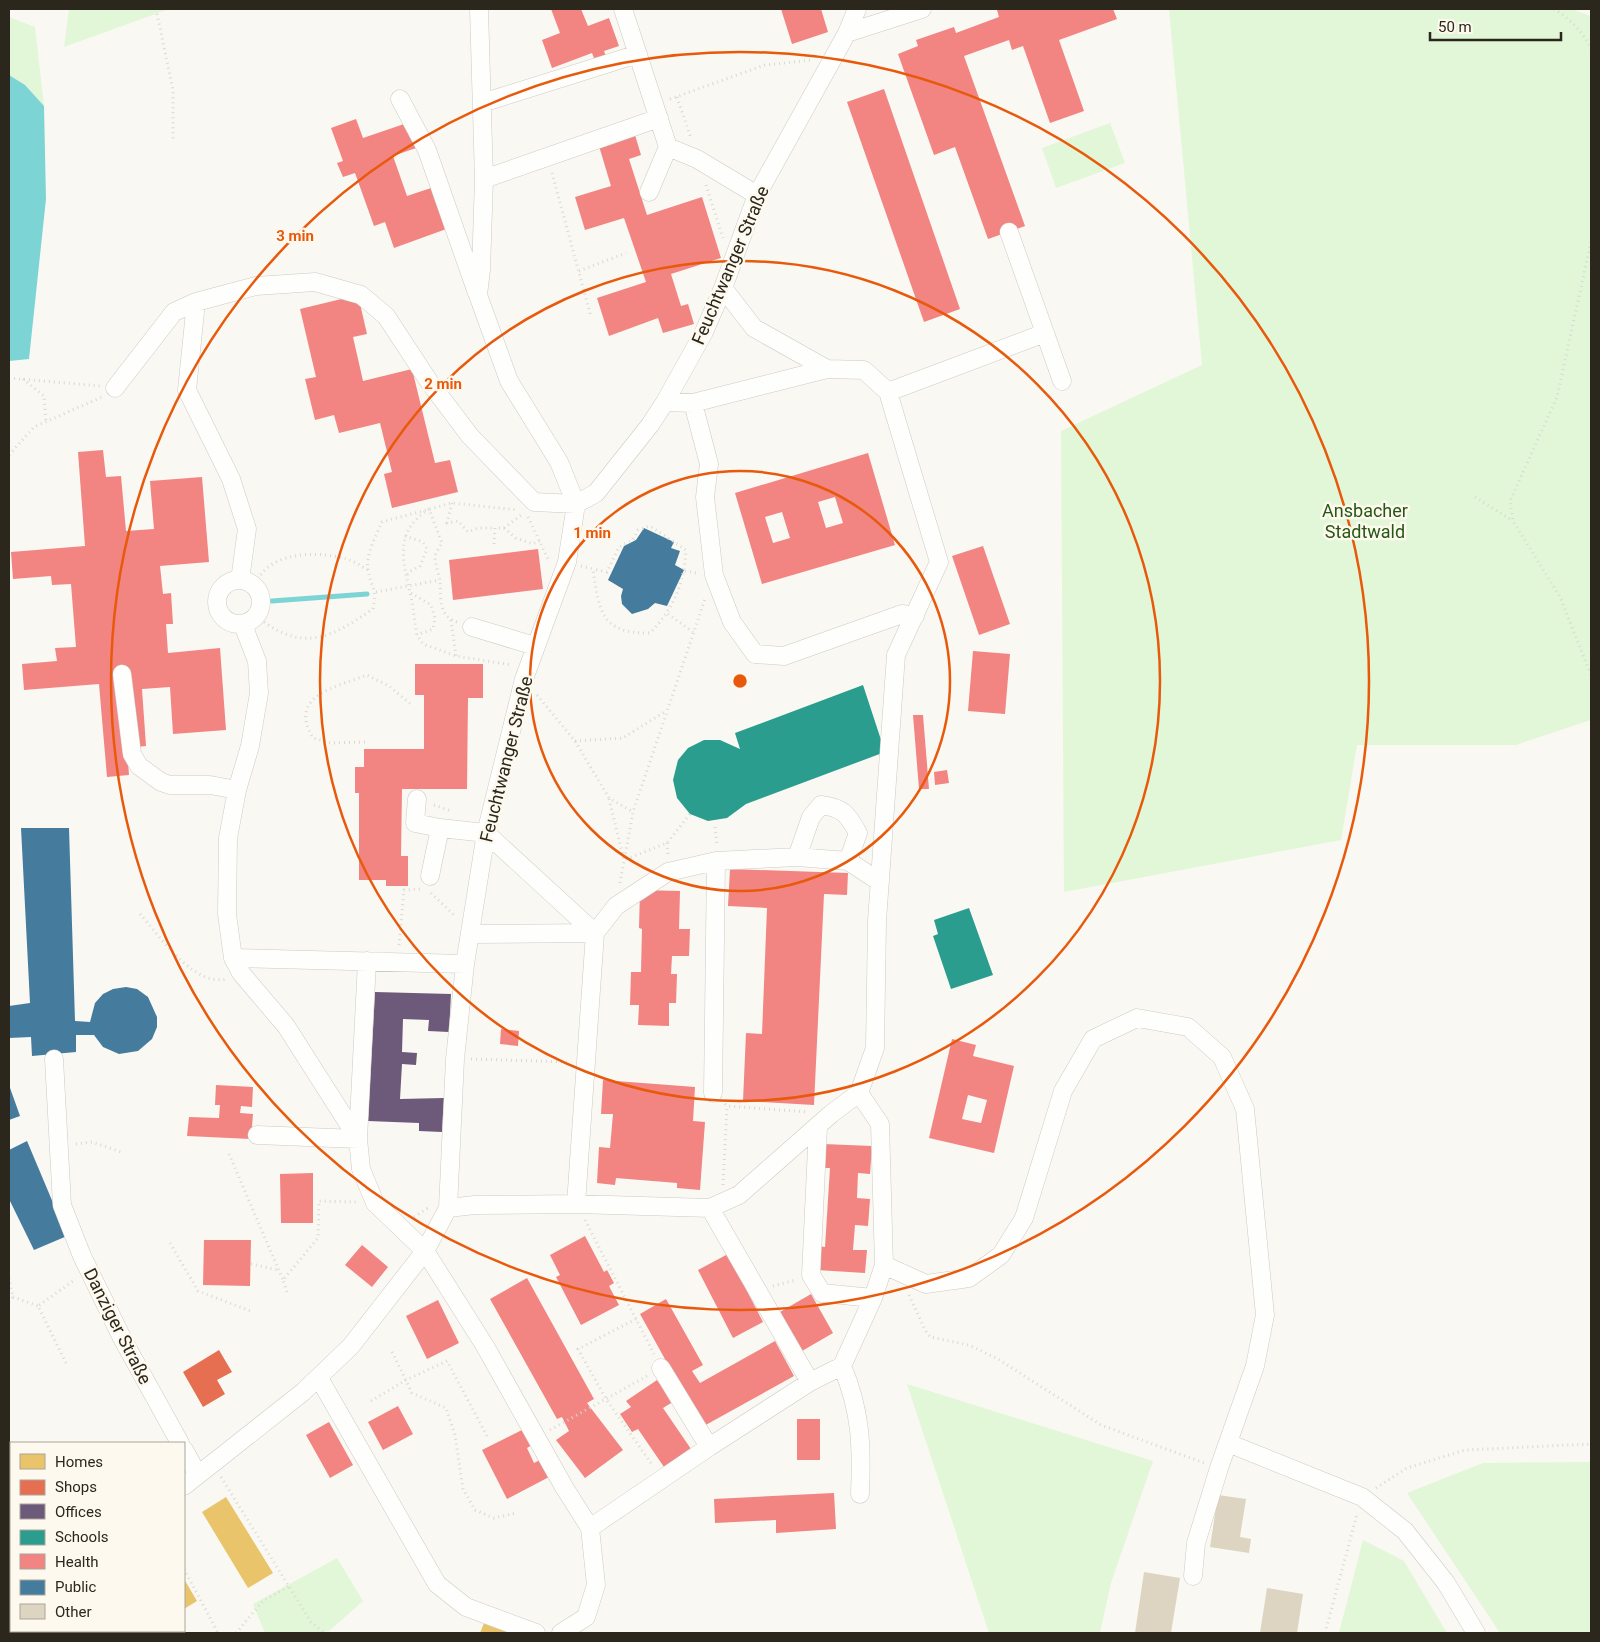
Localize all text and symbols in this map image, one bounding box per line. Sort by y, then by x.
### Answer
scale bar [1430,10,1561,42]
text: 50 m [1438,18,1472,36]
street label: Feuchtwanger Straße [687,183,773,347]
text: 3 min [276,227,314,245]
text: 2 min [424,375,462,393]
park label: Ansbacher Stadtwald [1322,500,1408,542]
text: 1 min [573,524,611,542]
centre of rings [731,672,749,690]
street label: Feuchtwanger Straße [475,674,537,844]
street label: Danziger Straße [80,1264,156,1388]
legend [10,1442,185,1632]
text: Homes [55,1453,103,1471]
text: Shops [55,1478,97,1496]
text: Offices [55,1503,102,1521]
text: Schools [55,1528,109,1546]
text: Health [55,1553,99,1571]
text: Public [55,1578,96,1596]
text: Other [55,1603,92,1621]

